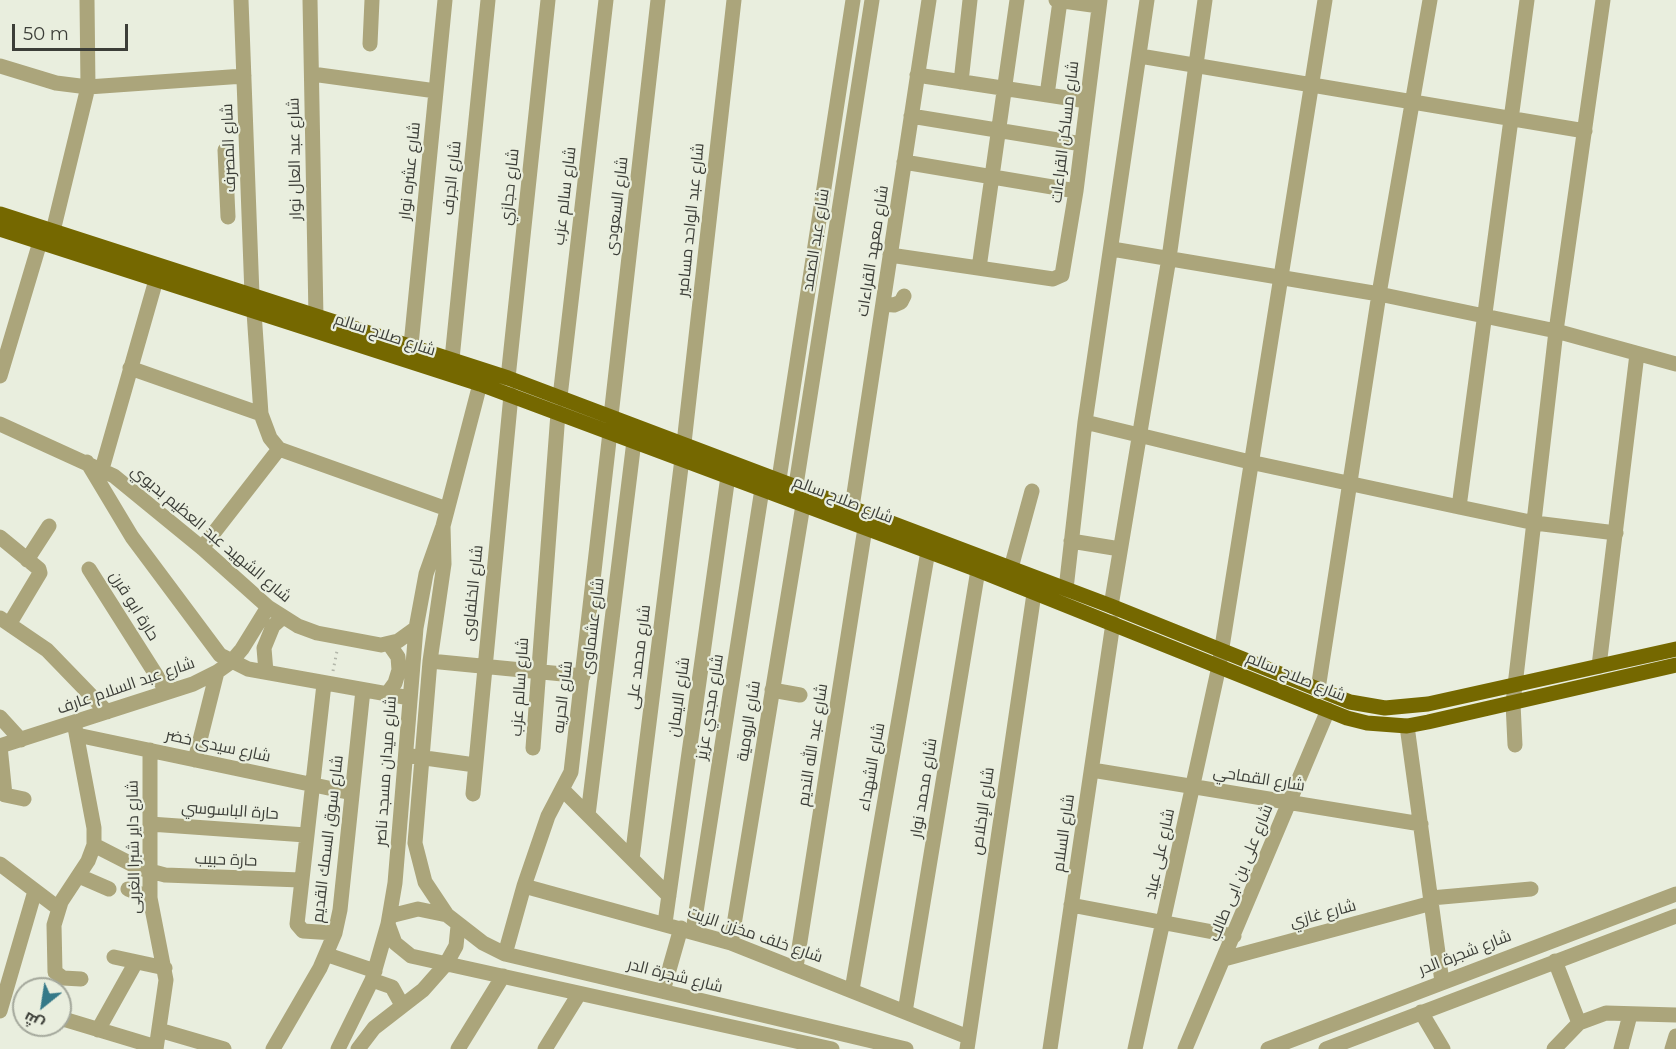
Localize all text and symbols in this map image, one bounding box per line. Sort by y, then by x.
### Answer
scale bar [15,12,130,50]
text: 50 m [23,23,69,45]
street label: شارع مساكن القراءات [1047,60,1083,204]
street label: شارع عبد العال نوار [284,98,306,220]
street label: شارع المصرف [218,103,240,193]
street label: شارع عشره نوار [395,121,425,221]
street label: شارع الجرف [439,140,465,216]
street label: شارع عبد الواحد مسامير [673,142,709,298]
street label: شارع سالم عزب [549,146,581,246]
street label: شارع حجازي [496,148,524,226]
street label: شارع السعودى [601,156,633,256]
street label: شارع معهد القراءات [853,184,893,318]
street label: شارع عبد الصمد [798,187,834,293]
street label: شارع صلاح سالم [332,310,438,360]
street label: شارع الشهيد عبد العظيم بديوي [127,461,295,607]
street label: شارع صلاح سالم [790,472,896,528]
street label: شارع الخلفاوى [458,544,488,642]
street label: حارة ابو قرن [105,568,163,644]
street label: شارع عشماوى [578,577,608,675]
street label: شارع محمد على [623,604,655,710]
street label: شارع سالم عزب [507,637,533,737]
street label: شارع صلاح سالم [1244,648,1348,706]
street label: شارع عبد السلام عارف [55,653,197,719]
street label: شارع مجدي عزيز [692,653,728,761]
street label: شارع الايمان [664,656,694,738]
street label: شارع الحريه [549,660,577,734]
street label: شارع الرومية [733,679,765,763]
street label: شارع عبد الله النديم [794,682,832,808]
street label: شارع ميدان مسجد ناصر [371,695,401,847]
street label: شارع الشهداء [855,721,889,813]
street label: شارع سيدى خضر [164,725,272,767]
street label: شارع محمد نوار [907,737,941,839]
street label: شارع سوق السمك القديم [308,754,348,924]
street label: شارع القماحي [1212,762,1306,796]
street label: شارع الإخلاص [967,766,999,856]
street label: شارع داير شبرا الغربى [123,780,145,914]
street label: شارع السلام [1049,793,1079,873]
street label: حارة الباسوسي [181,798,279,824]
street label: شارع على بن ابى طالب [1205,802,1277,944]
street label: شارع على عياد [1141,807,1179,901]
street label: حارة حبيب [194,849,258,871]
street label: شارع غازي [1288,896,1358,932]
street label: شارع خلف مخزن الزيت [685,903,825,967]
street label: شارع شجرة الدر [1416,927,1514,979]
street label: شارع شجرة الدر [625,955,725,997]
north arrow [12,977,72,1037]
text: ش [20,1008,47,1035]

